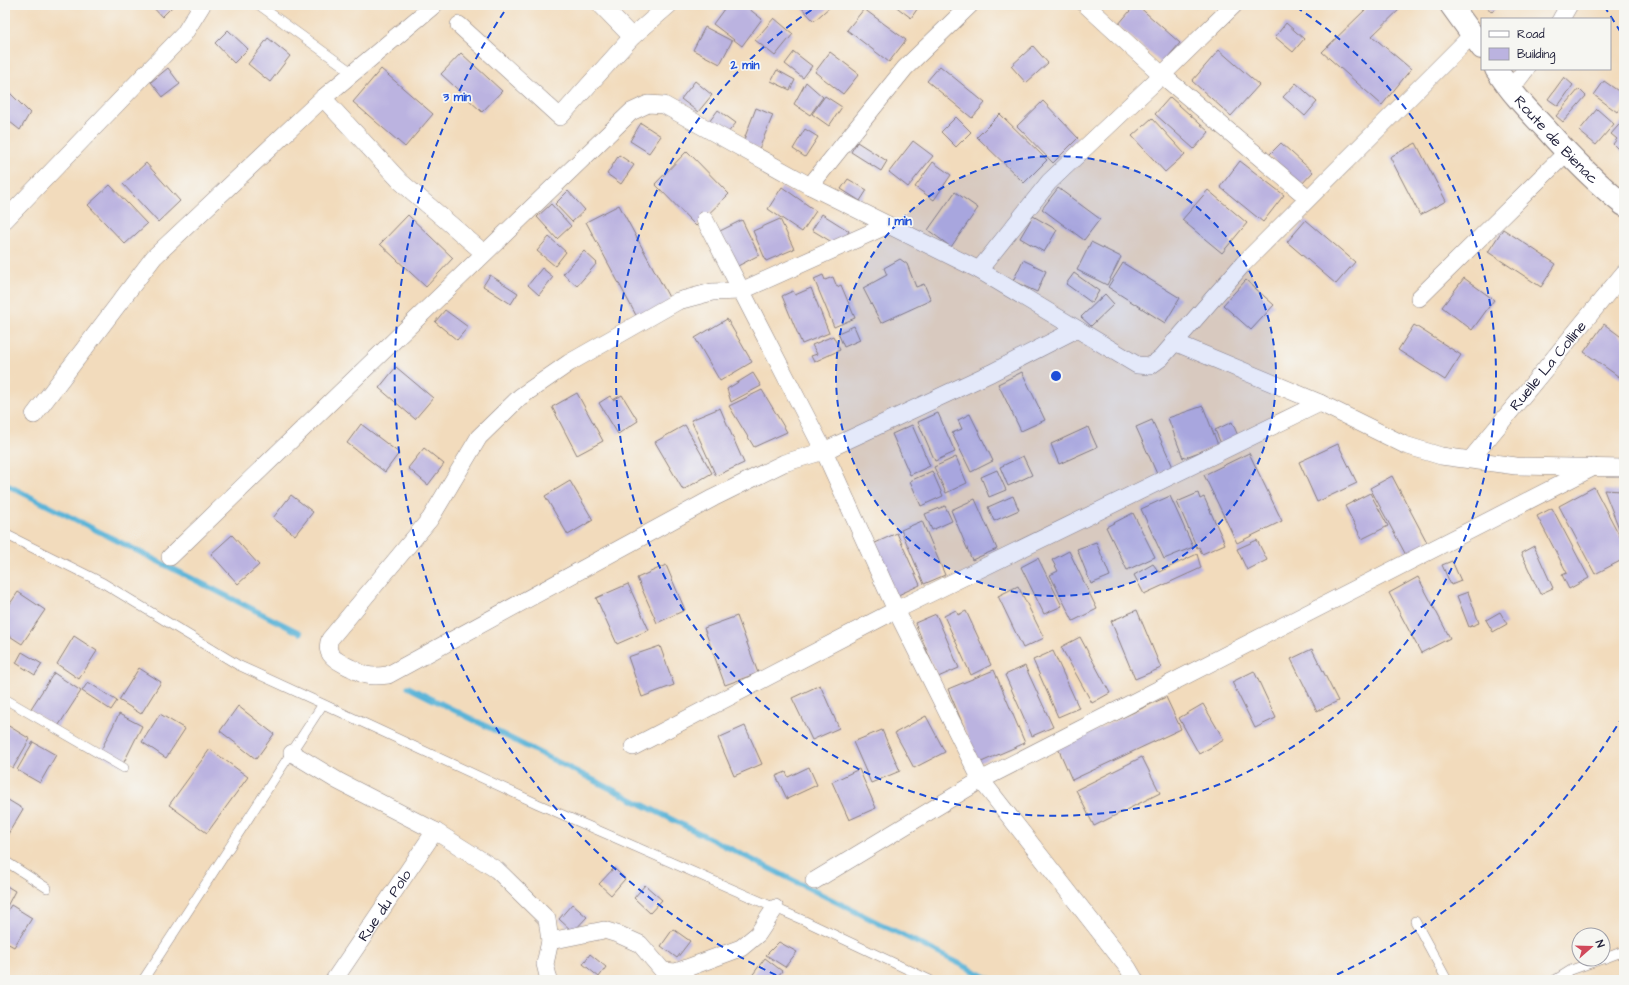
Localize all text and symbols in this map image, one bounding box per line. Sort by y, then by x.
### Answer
legend [1481,18,1611,70]
text: Road [1517,26,1545,43]
text: Building [1517,46,1555,64]
text: 2 min [730,57,759,74]
text: 3 min [442,89,471,106]
street label: Route de Bienac [1509,91,1604,189]
text: 1 min [888,213,912,230]
street label: Ruelle La Colline [1504,316,1591,415]
centre of rings [1049,369,1063,383]
street label: Rue du Polo [353,865,417,946]
north arrow [1571,927,1611,967]
text: N [1592,938,1608,950]

